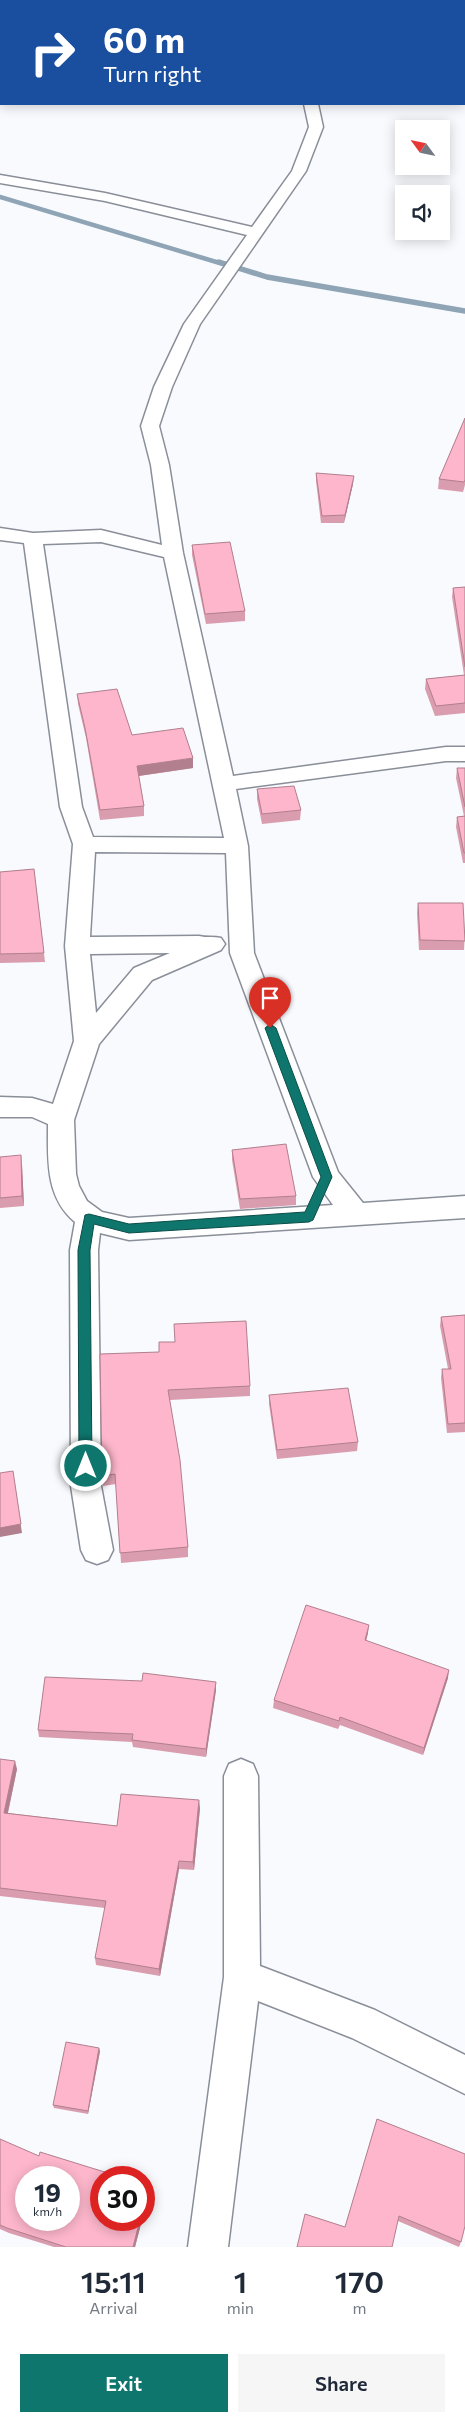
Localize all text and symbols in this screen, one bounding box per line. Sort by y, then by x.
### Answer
text: 60 m [103,17,185,60]
icon: right [20,20,85,85]
text: Turn right [103,60,201,87]
north arrow [395,120,450,175]
map controls [395,120,450,240]
button: sound [395,185,450,240]
pin [249,977,291,1028]
icon: arrive [256,984,284,1012]
position arrow [59,1439,111,1491]
speed limit sign: 30 [90,2166,155,2231]
text: 19 [34,2177,61,2207]
text: km/h [33,2204,62,2218]
text: 15:11 [81,2262,146,2299]
text: 1 [234,2262,247,2299]
text: 170 [335,2262,384,2299]
text: Arrival [89,2298,138,2317]
text: min [227,2298,254,2317]
text: m [353,2298,366,2317]
button: Exit [20,2354,228,2412]
button: Share [238,2354,445,2412]

